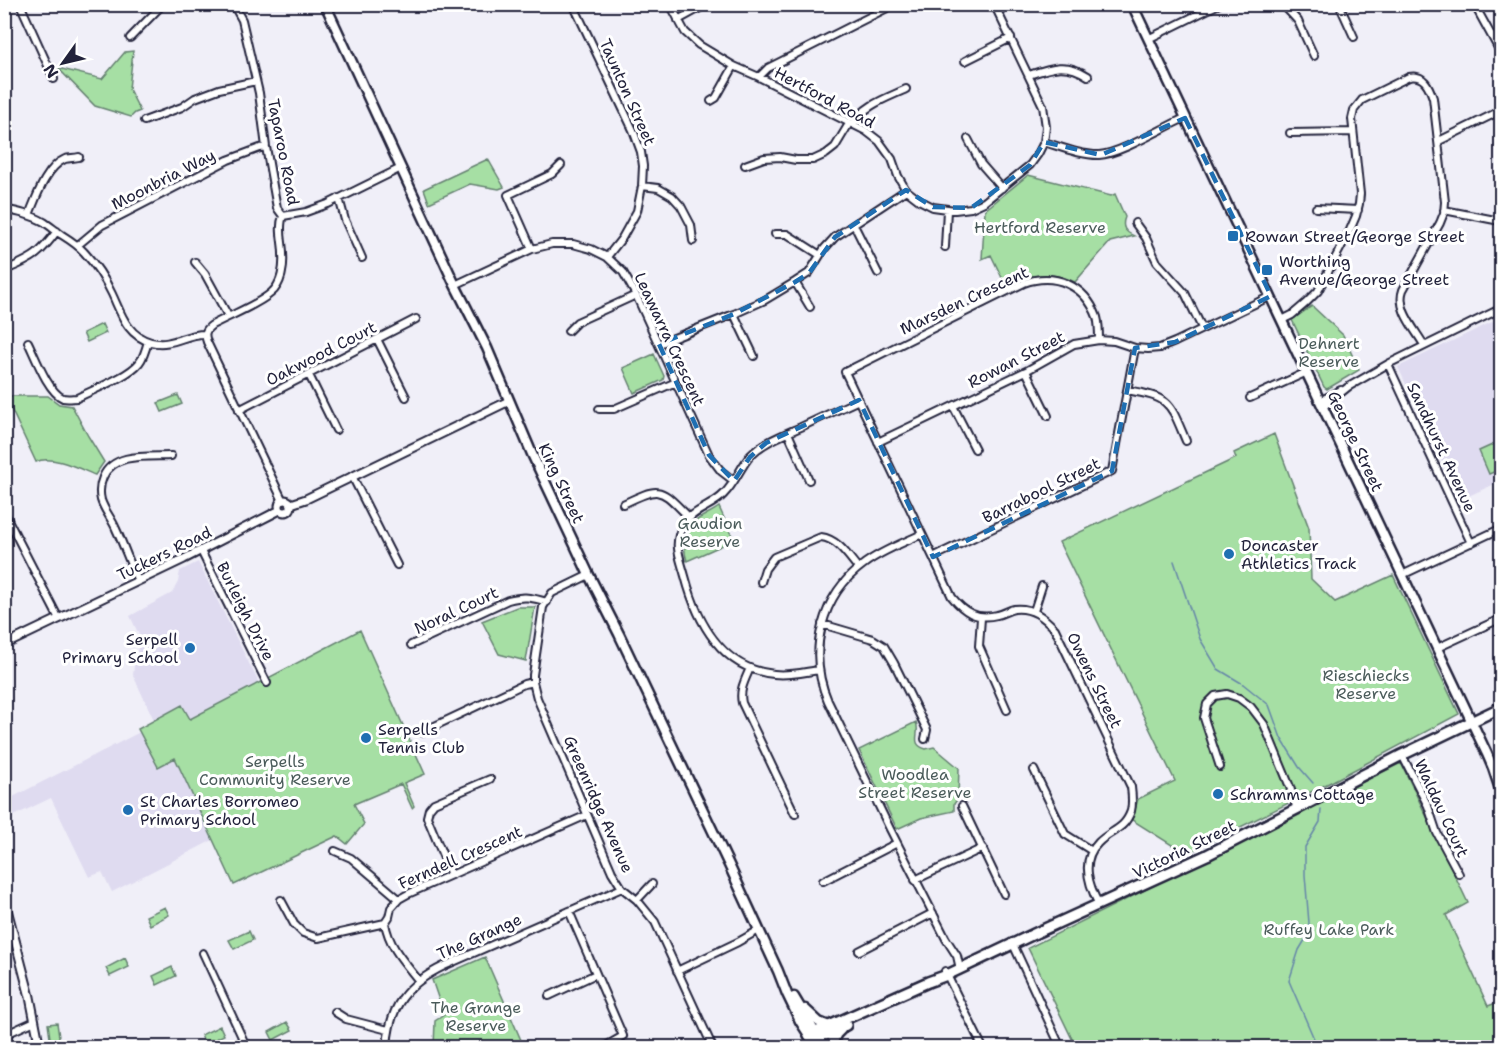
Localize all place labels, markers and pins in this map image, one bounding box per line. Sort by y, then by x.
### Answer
place label: Rowan Street/George Street [1245,226,1465,247]
marker: Rowan Street/George Street [1226,229,1240,243]
place label: Worthing Avenue/George Street [1279,251,1449,290]
marker: Worthing Avenue/George Street [1260,263,1274,277]
place label: Doncaster Athletics Track [1241,535,1357,574]
marker: Doncaster Athletics Track [1222,547,1236,561]
place label: Serpell Primary School [62,629,178,668]
marker: Serpell Primary School [183,641,197,655]
place label: Serpells Tennis Club [378,719,465,758]
marker: Serpells Tennis Club [359,731,373,745]
place label: Schramms Cottage [1230,784,1374,805]
marker: Schramms Cottage [1211,787,1225,801]
place label: St Charles Borromeo Primary School [140,791,299,830]
marker: St Charles Borromeo Primary School [121,803,135,817]

